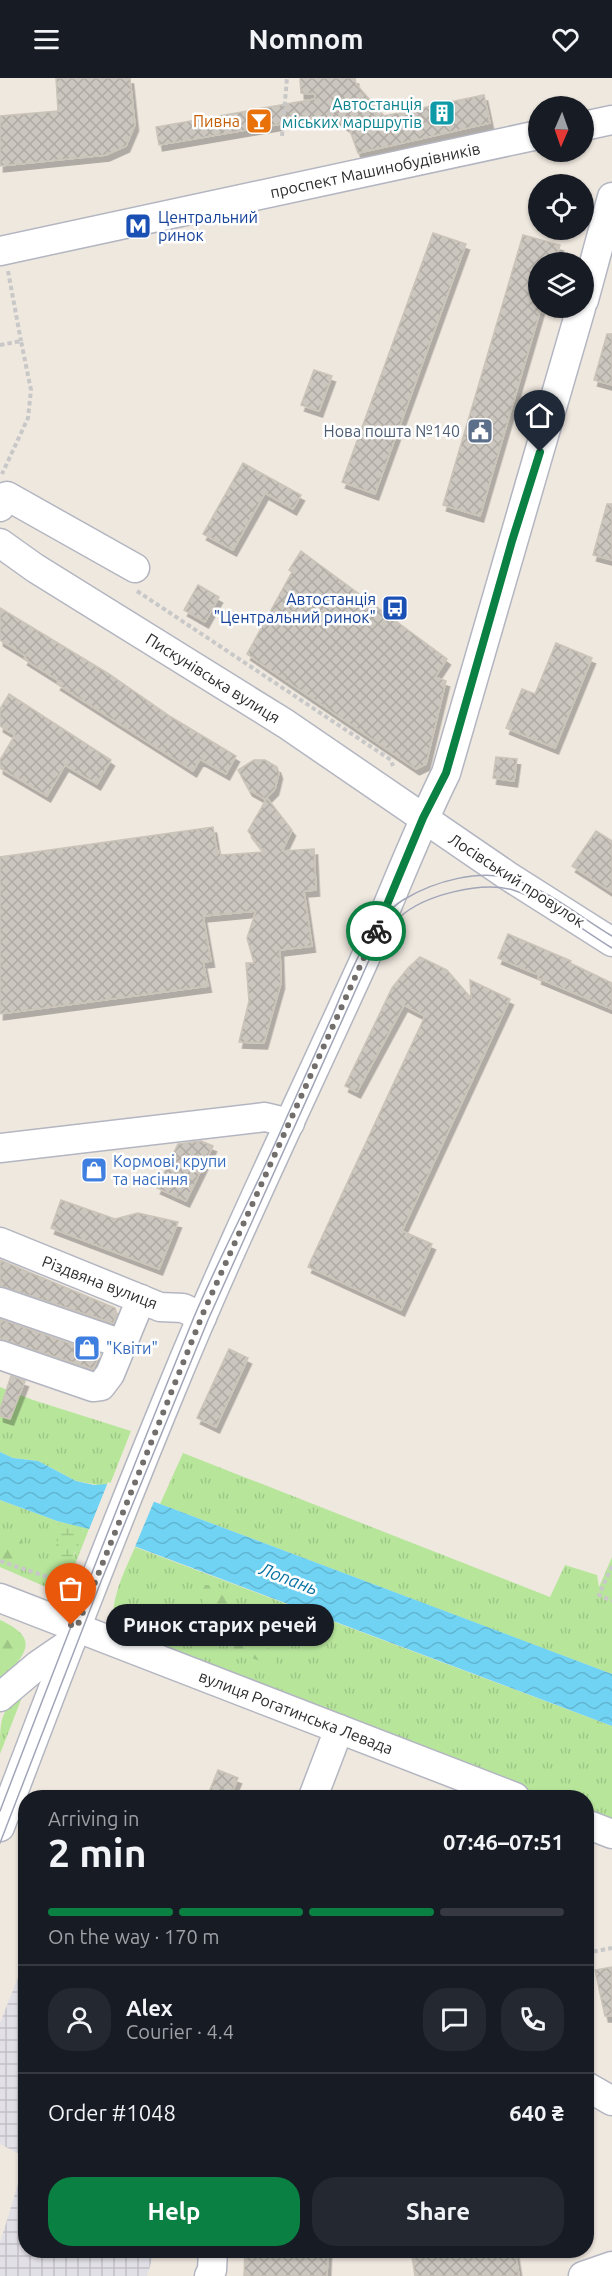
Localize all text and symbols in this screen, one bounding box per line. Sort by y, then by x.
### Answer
icon: menu [30,23,63,56]
icon: heart [549,23,582,56]
text: Nomnom [249,24,364,54]
place label: Автостанція міських маршрутів [282,95,422,131]
north arrow [528,96,594,162]
map controls [528,96,594,318]
building icon: Автостанція міських маршрутів [427,98,457,128]
bar icon: Пивна [244,106,274,136]
place label: Пивна [193,112,240,130]
street label: проспект Машинобудівників [268,139,482,201]
button: locate [528,174,594,240]
place label: Центральний ринок [158,208,258,244]
metro station icon: Центральний ринок [123,211,153,241]
button: layers [528,252,594,318]
pin [514,390,565,452]
icon: home [523,399,556,432]
public building icon: Нова пошта №140 [465,416,495,446]
place label: Нова пошта №140 [324,422,460,440]
place label: Автостанція "Центральний ринок" [214,590,376,626]
bus stop icon: Автостанція "Центральний ринок" [380,593,410,623]
street label: Пискунівська вулиця [143,629,283,727]
street label: Лосівський провулок [446,829,588,931]
courier [346,901,406,961]
icon: bike [360,915,393,948]
place label: Кормові, крупи та насіння [113,1152,227,1188]
shop icon: Кормові, крупи та насіння [79,1155,109,1185]
street label: Різдвяна вулиця [40,1252,160,1312]
shop icon: "Квіти" [72,1333,102,1363]
place label: "Квіти" [106,1339,158,1357]
water label: Лопань [256,1557,321,1598]
pin [45,1563,96,1625]
icon: bag [54,1572,87,1605]
callout: Ринок старих речей [107,1604,335,1646]
text: Ринок старих речей [123,1613,317,1636]
street label: вулиця Рогатинська Левада [196,1667,396,1757]
text: Arriving in [48,1807,139,1830]
text: 07:46–07:51 [443,1829,564,1854]
text: 2 min [48,1831,147,1874]
text: On the way · 170 m [48,1925,220,1948]
button: person [48,1988,111,2051]
button: chat [423,1988,486,2051]
button: phone [501,1988,564,2051]
text: Alex [126,1995,173,2020]
text: Courier · 4.4 [126,2020,234,2043]
text: Order #1048 [48,2100,176,2125]
text: 640 ₴ [509,2100,564,2125]
button: Help [48,2177,300,2246]
button: Share [312,2177,564,2246]

